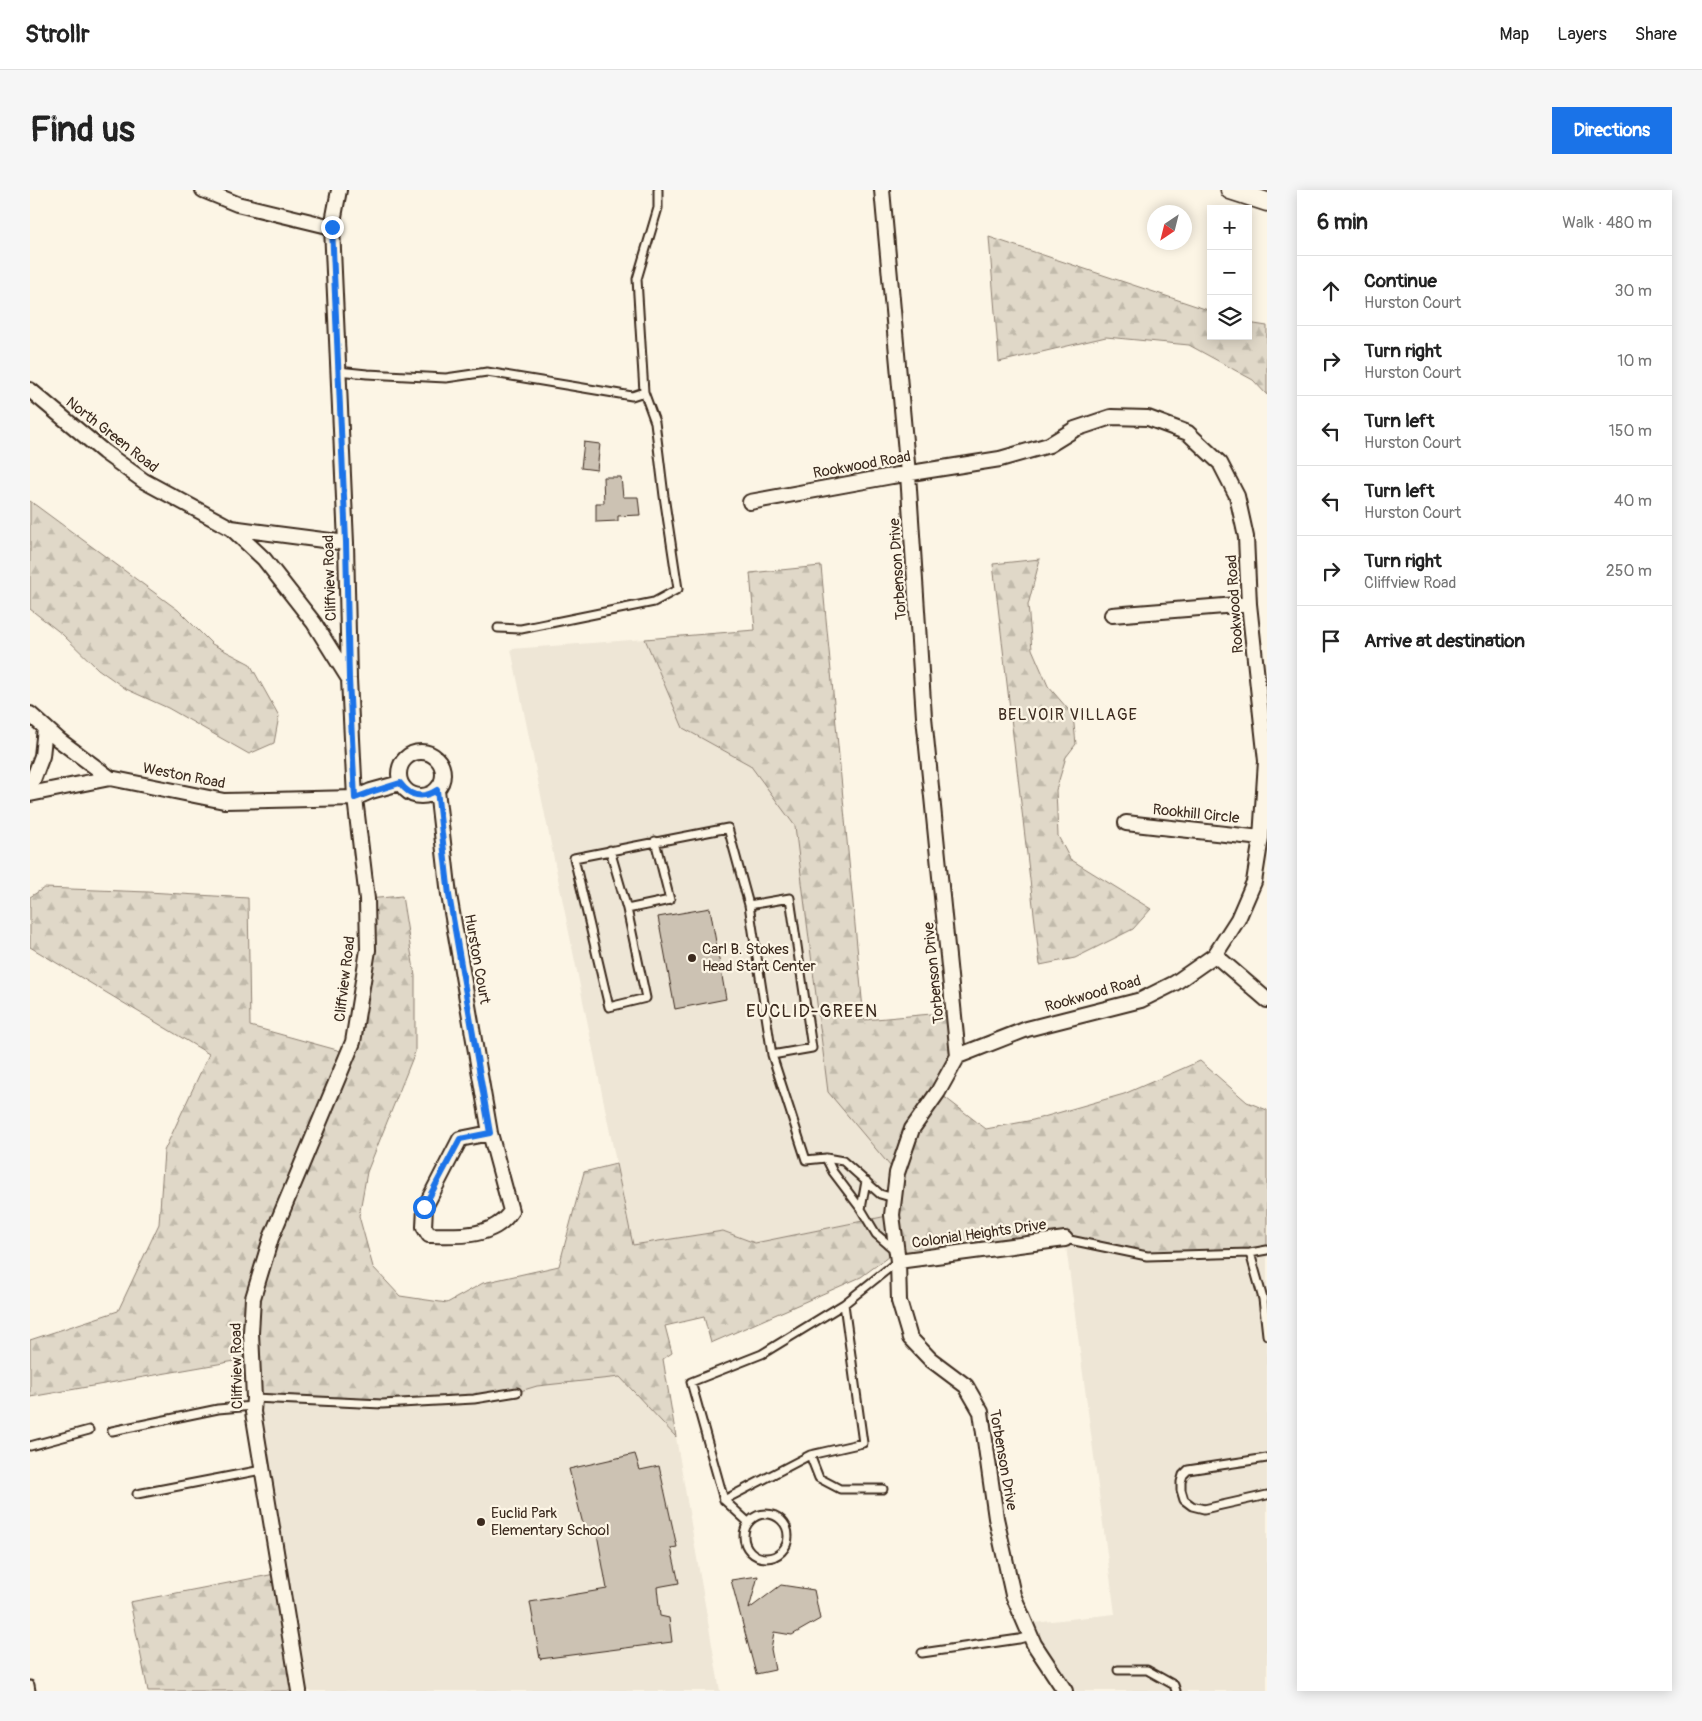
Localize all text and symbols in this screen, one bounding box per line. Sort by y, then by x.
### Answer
text: Strollr [25,20,90,49]
text: Map [1500,23,1529,46]
text: Layers [1557,23,1607,46]
text: Share [1635,23,1677,46]
button: Directions [1552,107,1672,154]
text: Find us [30,108,135,152]
north arrow [1147,205,1192,250]
map controls [1207,205,1252,340]
button: + [1207,205,1252,250]
text: 6 min [1317,209,1368,236]
text: Walk · 480 m [1562,213,1652,233]
route end [321,216,344,239]
button: − [1207,250,1252,295]
text: Continue [1364,269,1437,293]
icon: ahead [1317,277,1345,305]
text: 30 m [1614,281,1652,301]
text: Hurston Court [1364,293,1461,313]
button: layers [1207,295,1252,340]
text: Turn right [1364,339,1442,363]
icon: right [1317,347,1345,375]
text: 10 m [1617,351,1652,371]
text: Hurston Court [1364,363,1461,383]
street label: North Green Road [62,393,162,477]
text: Turn left [1364,409,1434,433]
icon: left [1317,417,1345,445]
text: 150 m [1608,421,1652,441]
text: Hurston Court [1364,433,1461,453]
street label: Rookwood Road [812,447,912,483]
text: Turn left [1364,479,1434,503]
icon: left [1317,487,1345,515]
text: 40 m [1614,491,1652,511]
text: Hurston Court [1364,503,1461,523]
street label: Torbenson Drive [885,517,911,621]
street label: Cliffview Road [319,534,341,622]
text: Turn right [1364,549,1442,573]
street label: Rookwood Road [1222,554,1248,654]
icon: right [1317,557,1345,585]
text: 250 m [1606,561,1652,581]
text: Cliffview Road [1364,573,1456,593]
icon: arrive [1317,627,1345,655]
text: Arrive at destination [1364,629,1525,653]
district label: BELVOIR VILLAGE [998,705,1138,725]
street label: Weston Road [141,759,227,793]
street label: Rookhill Circle [1152,800,1241,828]
street label: Hurston Court [460,913,494,1006]
street label: Torbenson Drive [919,921,949,1025]
street label: Cliffview Road [330,935,360,1023]
place label: Carl B. Stokes Head Start Center [702,940,816,976]
marker: Carl B. Stokes Head Start Center [686,952,698,964]
street label: Rookwood Road [1043,971,1143,1017]
district label: EUCLID-GREEN [746,1000,878,1023]
route start [413,1196,436,1219]
street label: Colonial Heights Drive [911,1215,1048,1253]
street label: Cliffview Road [227,1323,247,1409]
street label: Torbenson Drive [985,1408,1021,1513]
place label: Euclid Park Elementary School [491,1504,610,1540]
marker: Euclid Park Elementary School [475,1516,487,1528]

